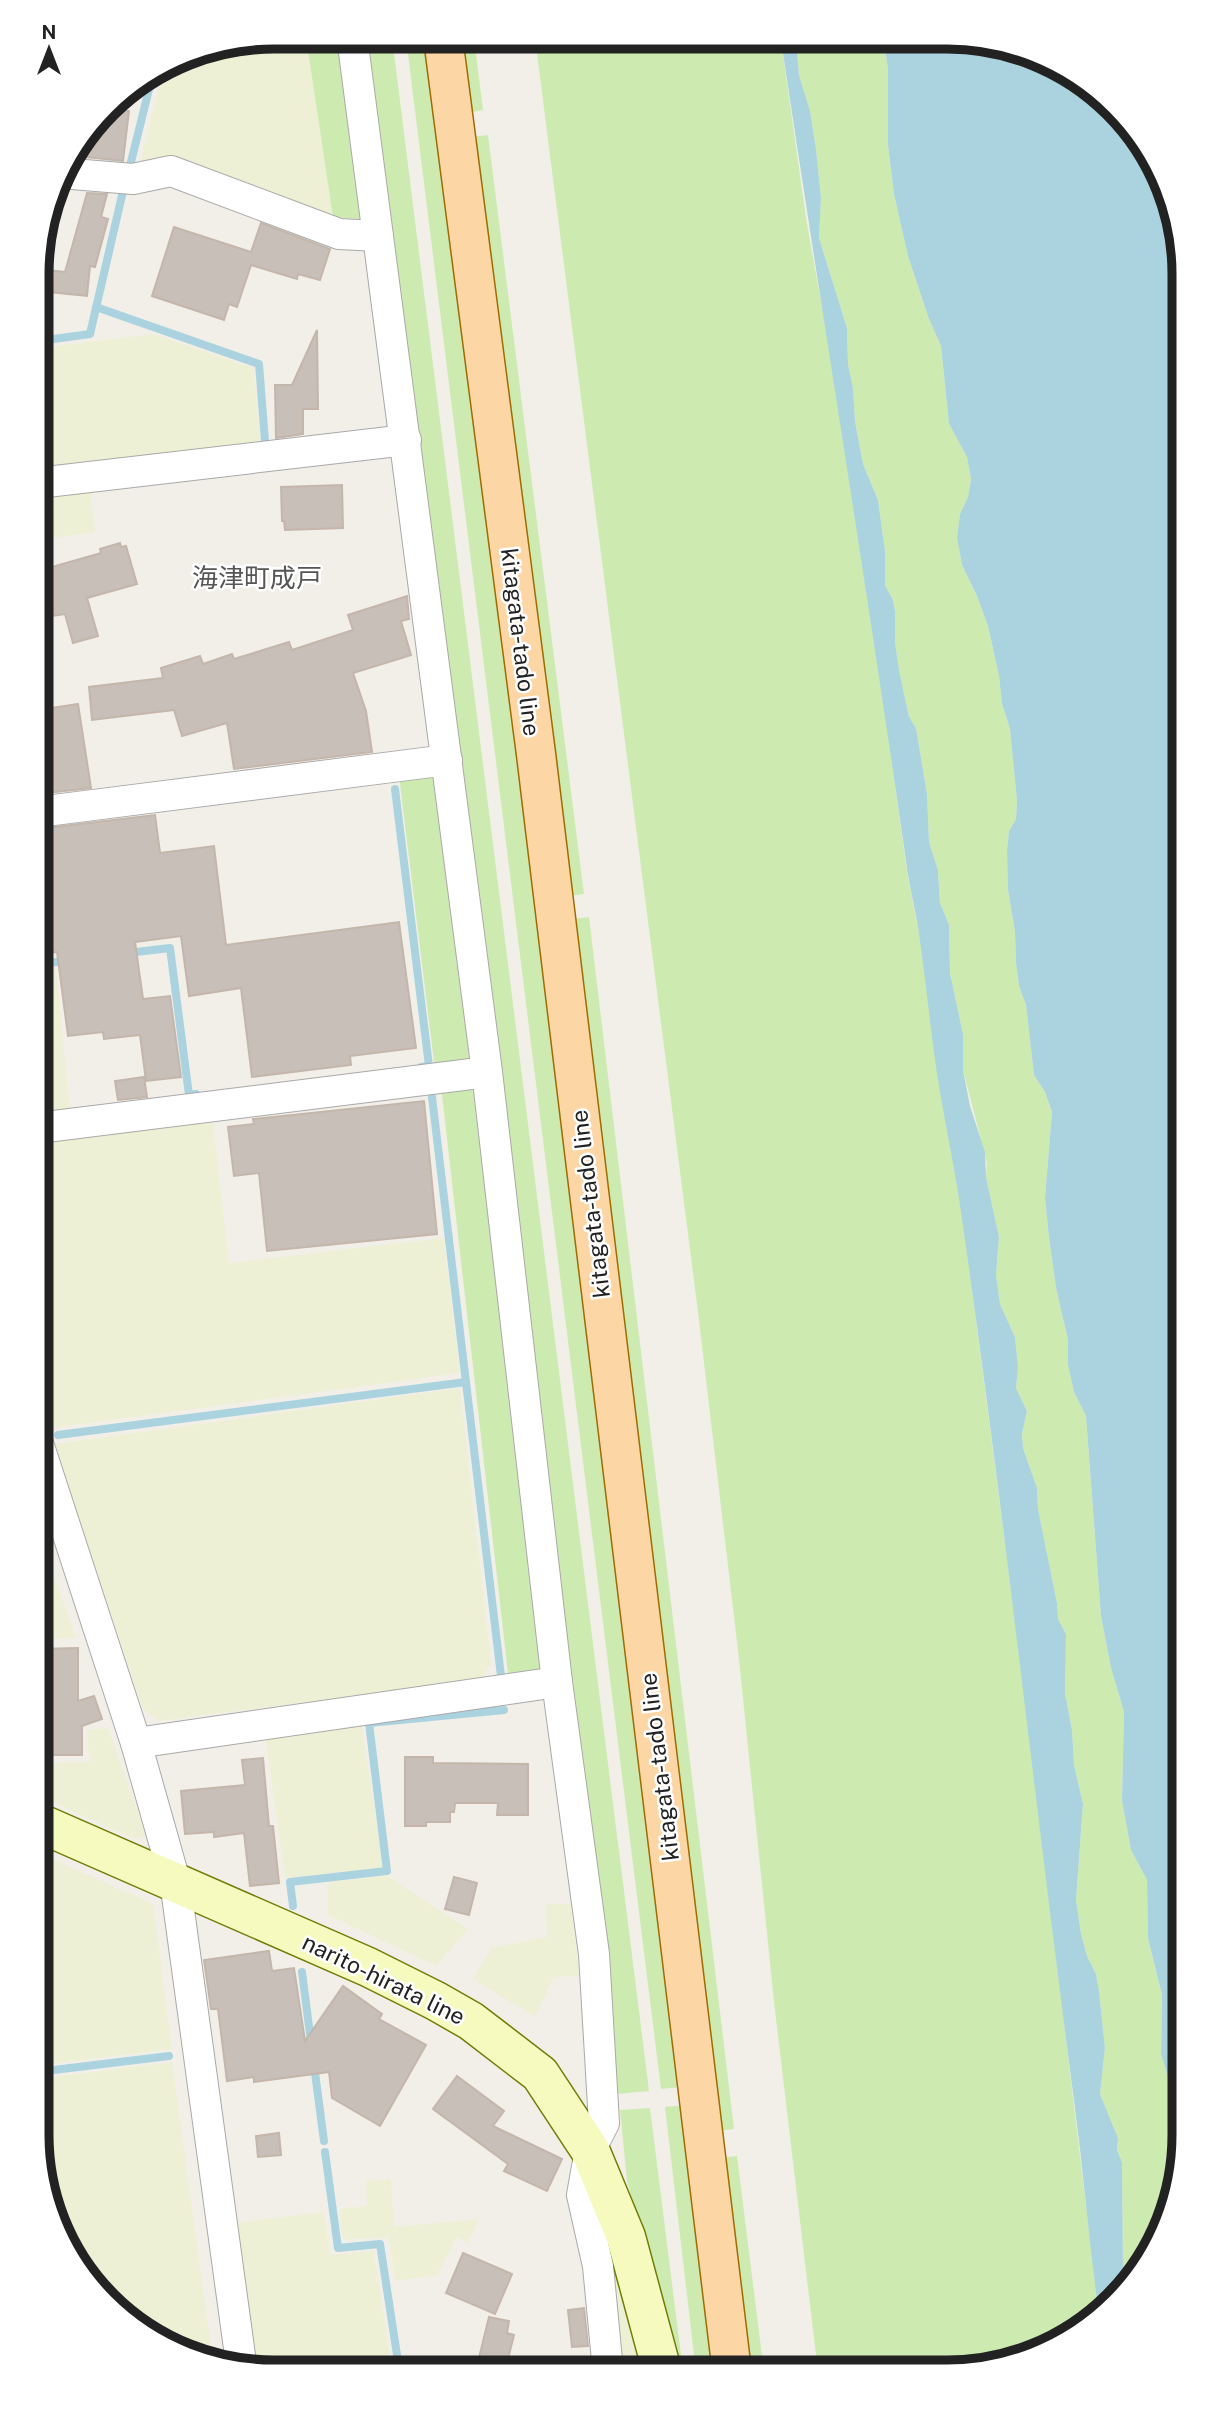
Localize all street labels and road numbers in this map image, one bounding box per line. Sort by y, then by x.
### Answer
street label: kitagata-tado line [496,547,546,737]
street label: kitagata-tado line [565,1109,615,1299]
street label: kitagata-tado line [634,1672,684,1862]
street label: narito-hirata line [298,1928,470,2030]

